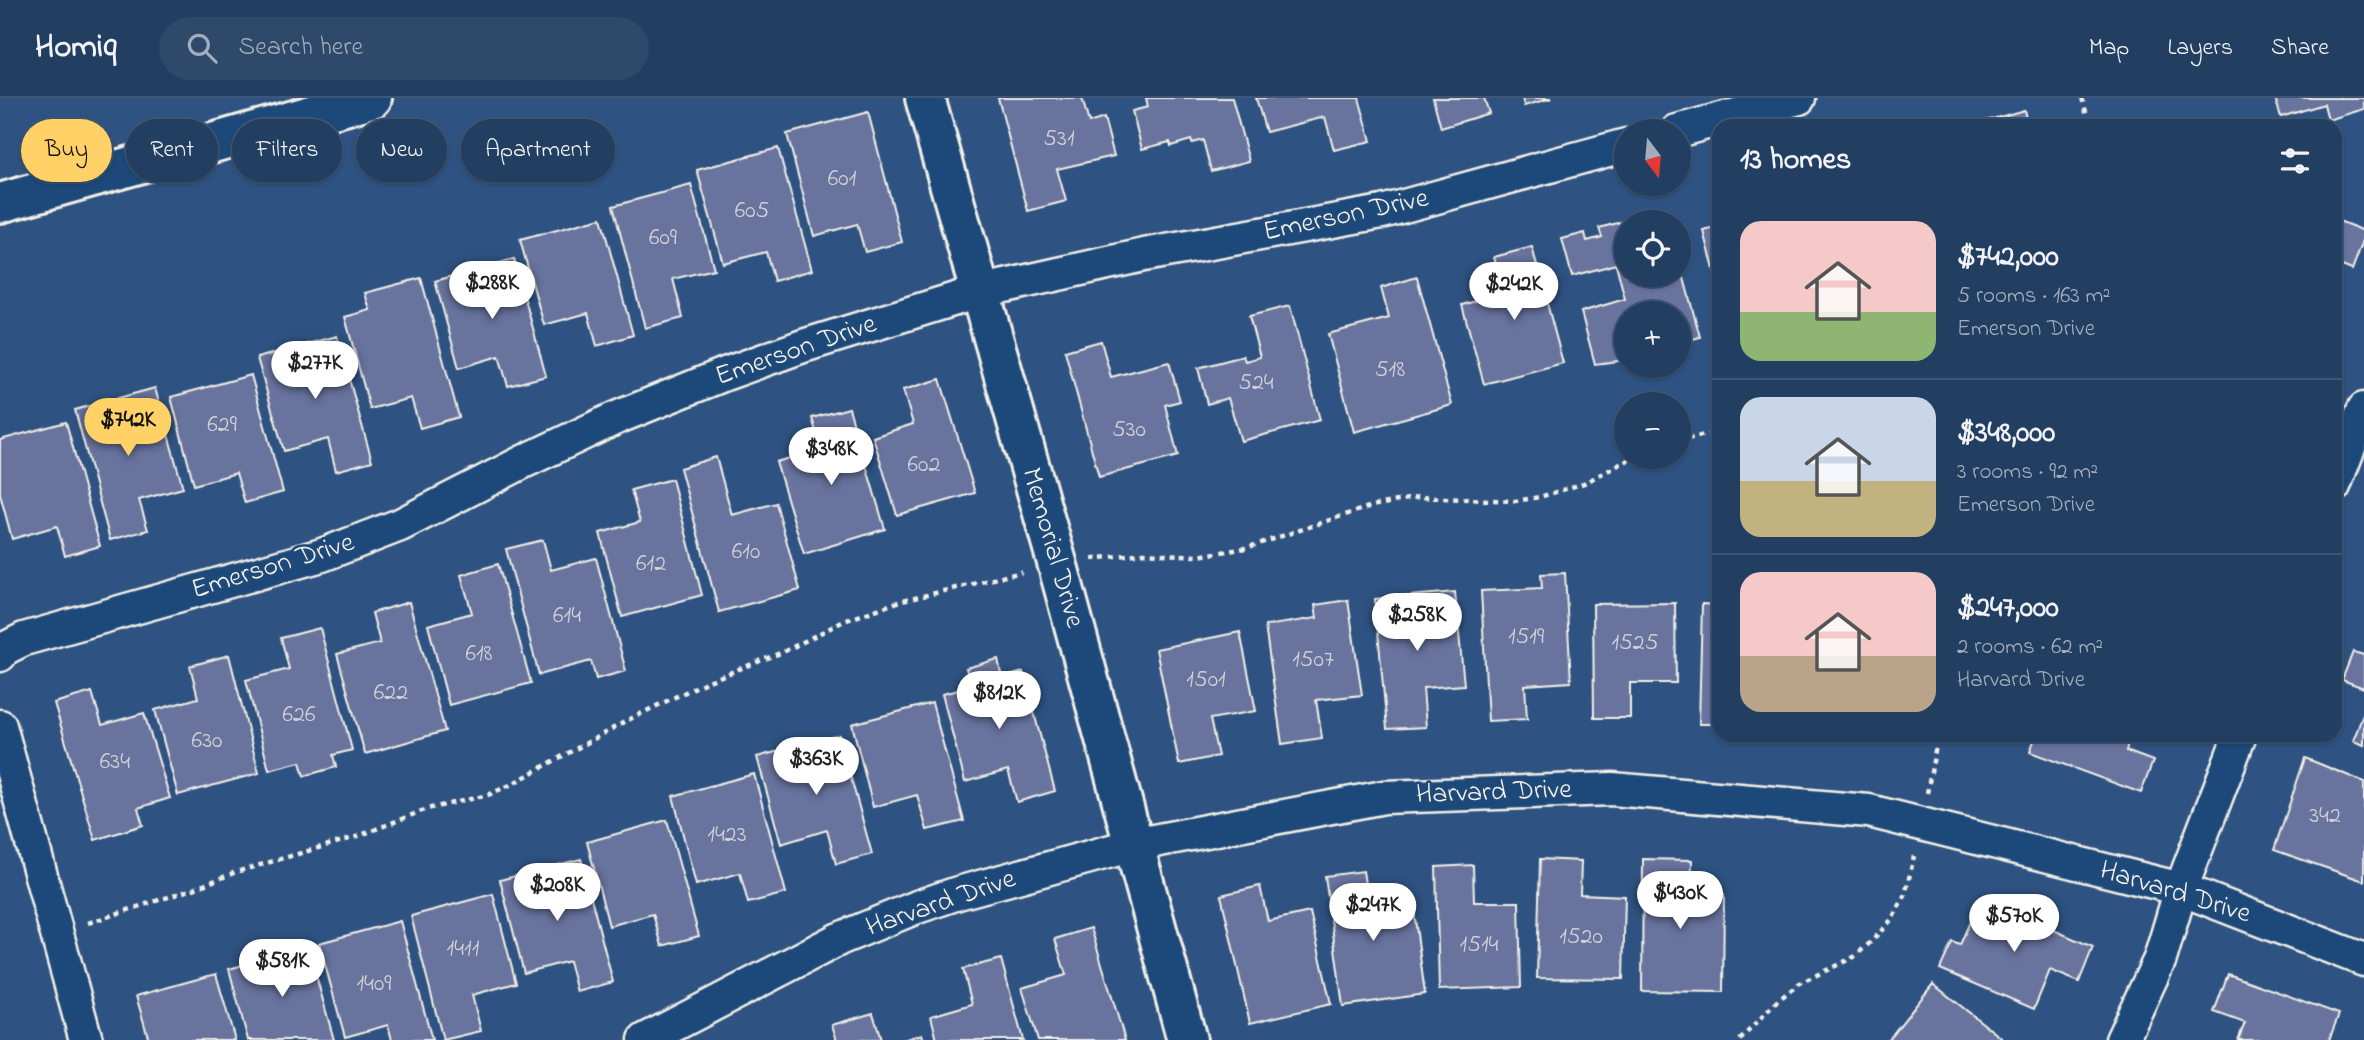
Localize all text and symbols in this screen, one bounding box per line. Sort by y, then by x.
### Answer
search box [159,17,649,80]
text: Homiq [35,24,117,72]
icon: search [183,29,221,67]
text: Search here [239,29,363,67]
text: Map [2089,31,2129,66]
text: Layers [2167,31,2233,66]
text: Share [2271,31,2329,66]
chip: Buy [21,119,112,182]
chip: Rent [126,119,218,182]
chip: Filters [232,119,342,182]
chip: New [356,119,447,182]
chip: Apartment [461,119,615,182]
north arrow [1614,119,1690,196]
map controls [1614,119,1691,469]
house number: 531 [1043,122,1075,157]
text: 13 homes [1740,139,1851,183]
icon: filters [2276,142,2314,180]
house number: 601 [828,162,857,197]
street label: Emerson Drive [1260,178,1433,254]
house number: 605 [735,194,770,229]
button: locate [1614,210,1691,287]
house number: 609 [649,221,678,256]
text: $742,000 [1957,236,2059,280]
icon: home [1796,249,1880,333]
pin: $288K [443,262,541,321]
pin: $242K [1465,262,1563,322]
text: $288K [465,267,519,300]
text: $242K [1485,268,1543,301]
text: 5 rooms · 163 m² [1957,280,2110,313]
button: + [1614,301,1691,378]
street label: Emerson Drive [710,304,883,398]
text: Emerson Drive [1957,313,2095,346]
pin: $277K [266,342,364,401]
text: $277K [287,347,343,380]
house number: 518 [1375,353,1405,388]
house number: 524 [1238,366,1274,401]
button: − [1614,392,1691,469]
pin: $742K [79,398,177,458]
text: $742K [100,404,156,437]
house number: 629 [207,408,238,443]
text: $348,000 [1957,412,2055,456]
house number: 530 [1112,413,1146,448]
icon: home [1796,425,1880,509]
pin: $348K [782,428,880,487]
text: $348K [805,433,857,466]
house number: 602 [908,448,940,483]
text: 3 rooms · 92 m² [1957,456,2098,489]
street label: Memorial Drive [1010,463,1095,633]
text: Emerson Drive [1957,489,2095,522]
street label: Emerson Drive [187,523,360,611]
house number: 610 [732,535,760,570]
house number: 612 [636,547,666,582]
text: $247,000 [1957,587,2059,631]
pin: $258K [1368,594,1466,653]
house number: 614 [553,599,581,634]
text: $258K [1388,599,1446,632]
icon: home [1796,600,1880,684]
house number: 1519 [1508,620,1545,655]
house number: 1525 [1611,626,1659,661]
text: 2 rooms · 62 m² [1957,631,2103,664]
house number: 618 [465,637,493,672]
house number: 1507 [1292,643,1334,678]
house number: 1501 [1186,663,1226,698]
text: Harvard Drive [1957,664,2085,697]
pin: $812K [950,672,1048,731]
house number: 622 [374,676,408,711]
text: $812K [973,677,1025,710]
house number: 626 [282,698,316,733]
house number: 630 [192,724,222,759]
pin: $363K [767,738,865,797]
text: $363K [789,743,843,776]
house number: 634 [100,745,130,780]
street label: Harvard Drive [1415,770,1573,816]
house number: 342 [2309,799,2341,834]
house number: 1423 [707,818,747,853]
street label: Harvard Drive [2094,851,2256,936]
street label: Harvard Drive [861,859,1022,949]
pin: $208K [508,864,606,923]
text: $208K [529,869,585,902]
pin: $430K [1631,872,1729,931]
text: $430K [1653,877,1707,910]
pin: $247K [1324,884,1422,943]
text: $247K [1345,889,1401,922]
pin: $570K [1965,894,2063,954]
text: $570K [1985,900,2043,933]
house number: 1520 [1559,920,1603,955]
house number: 1514 [1460,928,1499,963]
house number: 1411 [447,932,480,967]
pin: $581K [233,940,331,999]
text: $581K [255,945,309,978]
house number: 1409 [356,967,392,1002]

